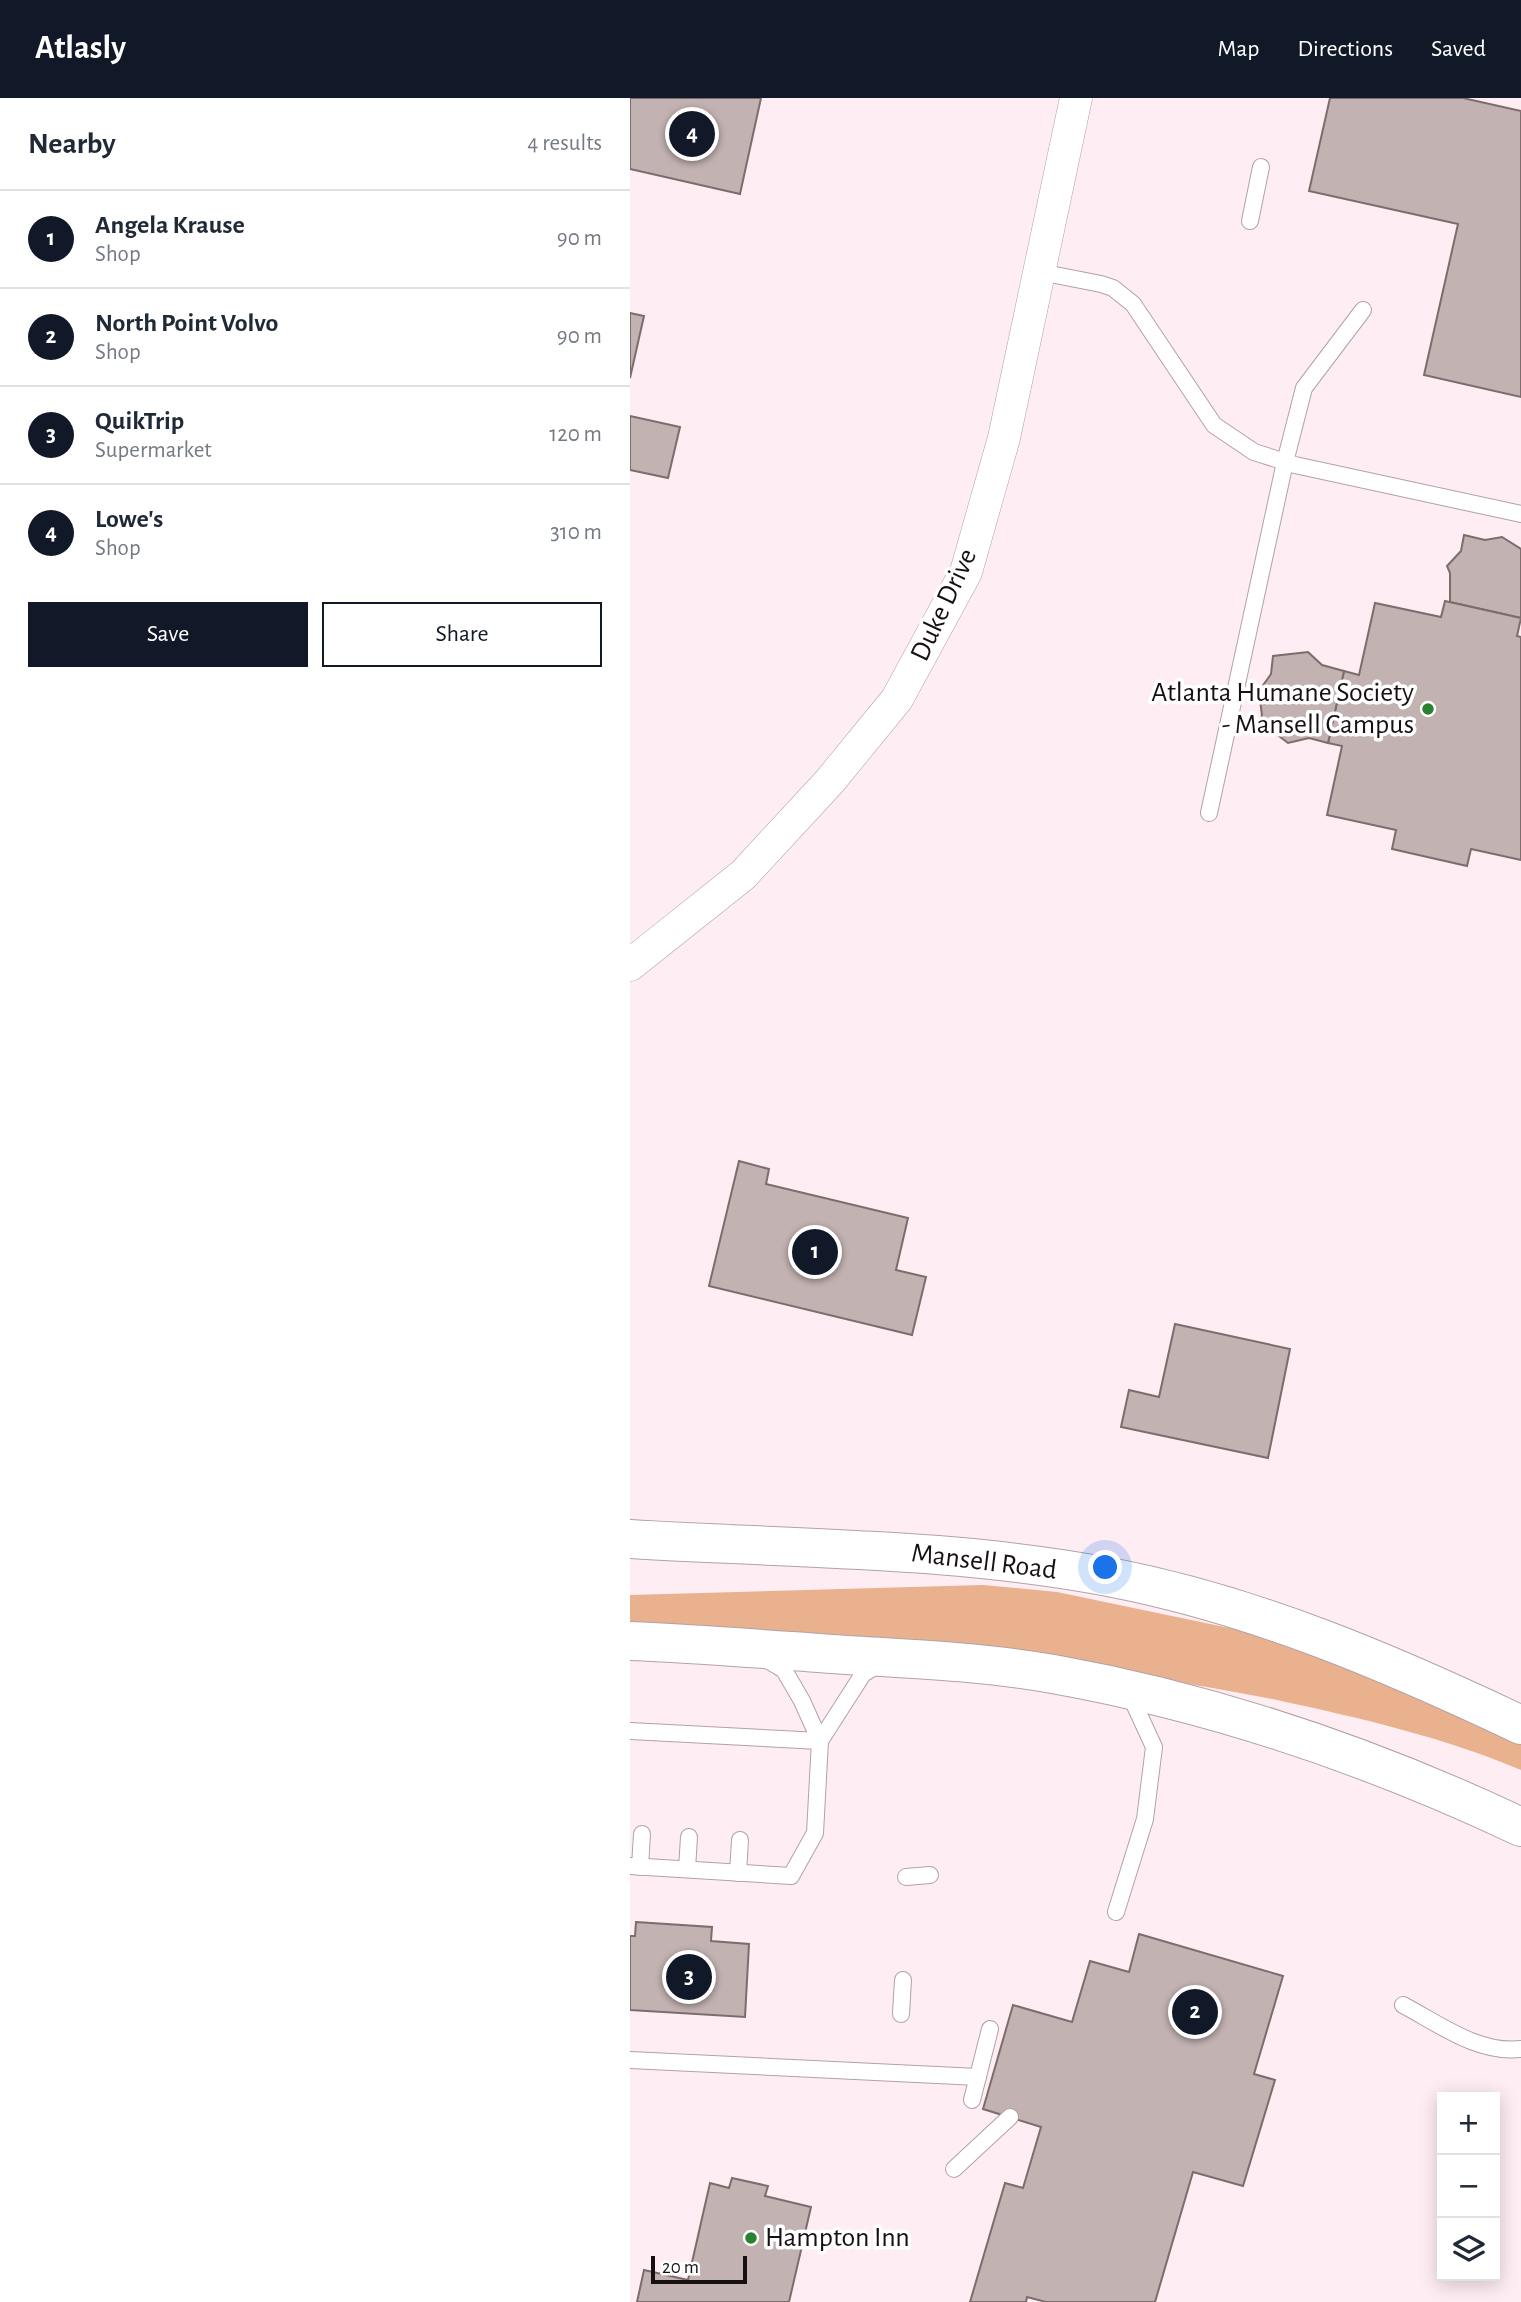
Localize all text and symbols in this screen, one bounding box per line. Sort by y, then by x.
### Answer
text: Atlasly [35,32,126,65]
text: Map [1217,37,1259,61]
text: Directions [1297,37,1393,61]
text: Saved [1431,37,1486,61]
pin: 4 [669,108,715,160]
text: Nearby [28,129,116,159]
text: 4 results [527,132,602,155]
text: Angela Krause [95,212,245,238]
text: 1 [47,227,55,250]
text: 90 m [557,227,602,250]
text: Shop [95,243,141,266]
text: North Point Volvo [95,310,278,336]
text: 2 [46,325,56,348]
text: 90 m [557,325,602,348]
text: Shop [95,341,141,364]
text: QuikTrip [95,408,184,434]
text: 3 [46,423,56,446]
text: 120 m [549,423,602,446]
text: Supermarket [95,439,212,462]
text: Lowe's [95,506,163,532]
text: 4 [45,521,57,544]
text: 310 m [550,521,602,544]
text: Shop [95,537,141,560]
street label: Duke Drive [906,544,982,666]
button: Save [28,602,308,667]
button: Share [322,602,602,667]
place label: Atlanta Humane Society - Mansell Campus [1151,679,1414,739]
marker: Atlanta Humane Society - Mansell Campus [1420,701,1436,717]
pin: 1 [792,1226,838,1278]
street label: Mansell Road [910,1539,1058,1585]
your location [1088,1550,1122,1584]
pin: 3 [666,1951,712,2003]
pin: 2 [1172,1986,1218,2038]
map controls [1437,2092,1500,2281]
button: + [1437,2092,1500,2155]
button: − [1437,2155,1500,2218]
button: layers [1437,2218,1500,2281]
place label: Hampton Inn [765,2224,910,2252]
marker: Hampton Inn [743,2230,759,2246]
scale bar [651,2253,747,2285]
text: 20 m [662,2258,699,2277]

